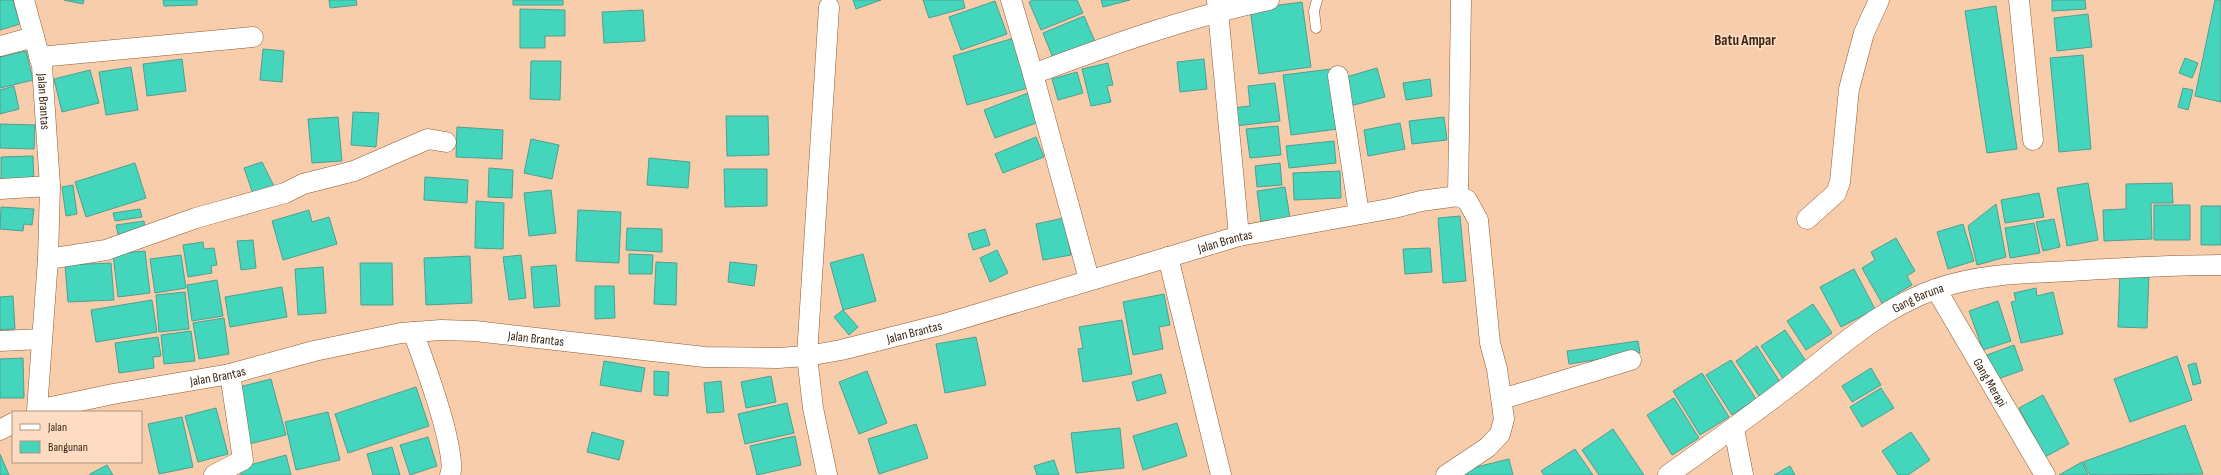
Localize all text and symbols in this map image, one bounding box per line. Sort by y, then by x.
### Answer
district label: Batu Ampar [1714,31,1776,50]
street label: Jalan Brantas [33,72,53,131]
street label: Jalan Brantas [1195,227,1254,257]
street label: Gang Baruna [1889,280,1946,317]
street label: Jalan Brantas [884,318,944,347]
street label: Jalan Brantas [506,328,565,350]
street label: Gang Merapi [1969,356,2010,410]
street label: Jalan Brantas [188,363,248,390]
legend [12,411,142,463]
text: Jalan [47,420,67,435]
text: Bangunan [48,440,88,455]

